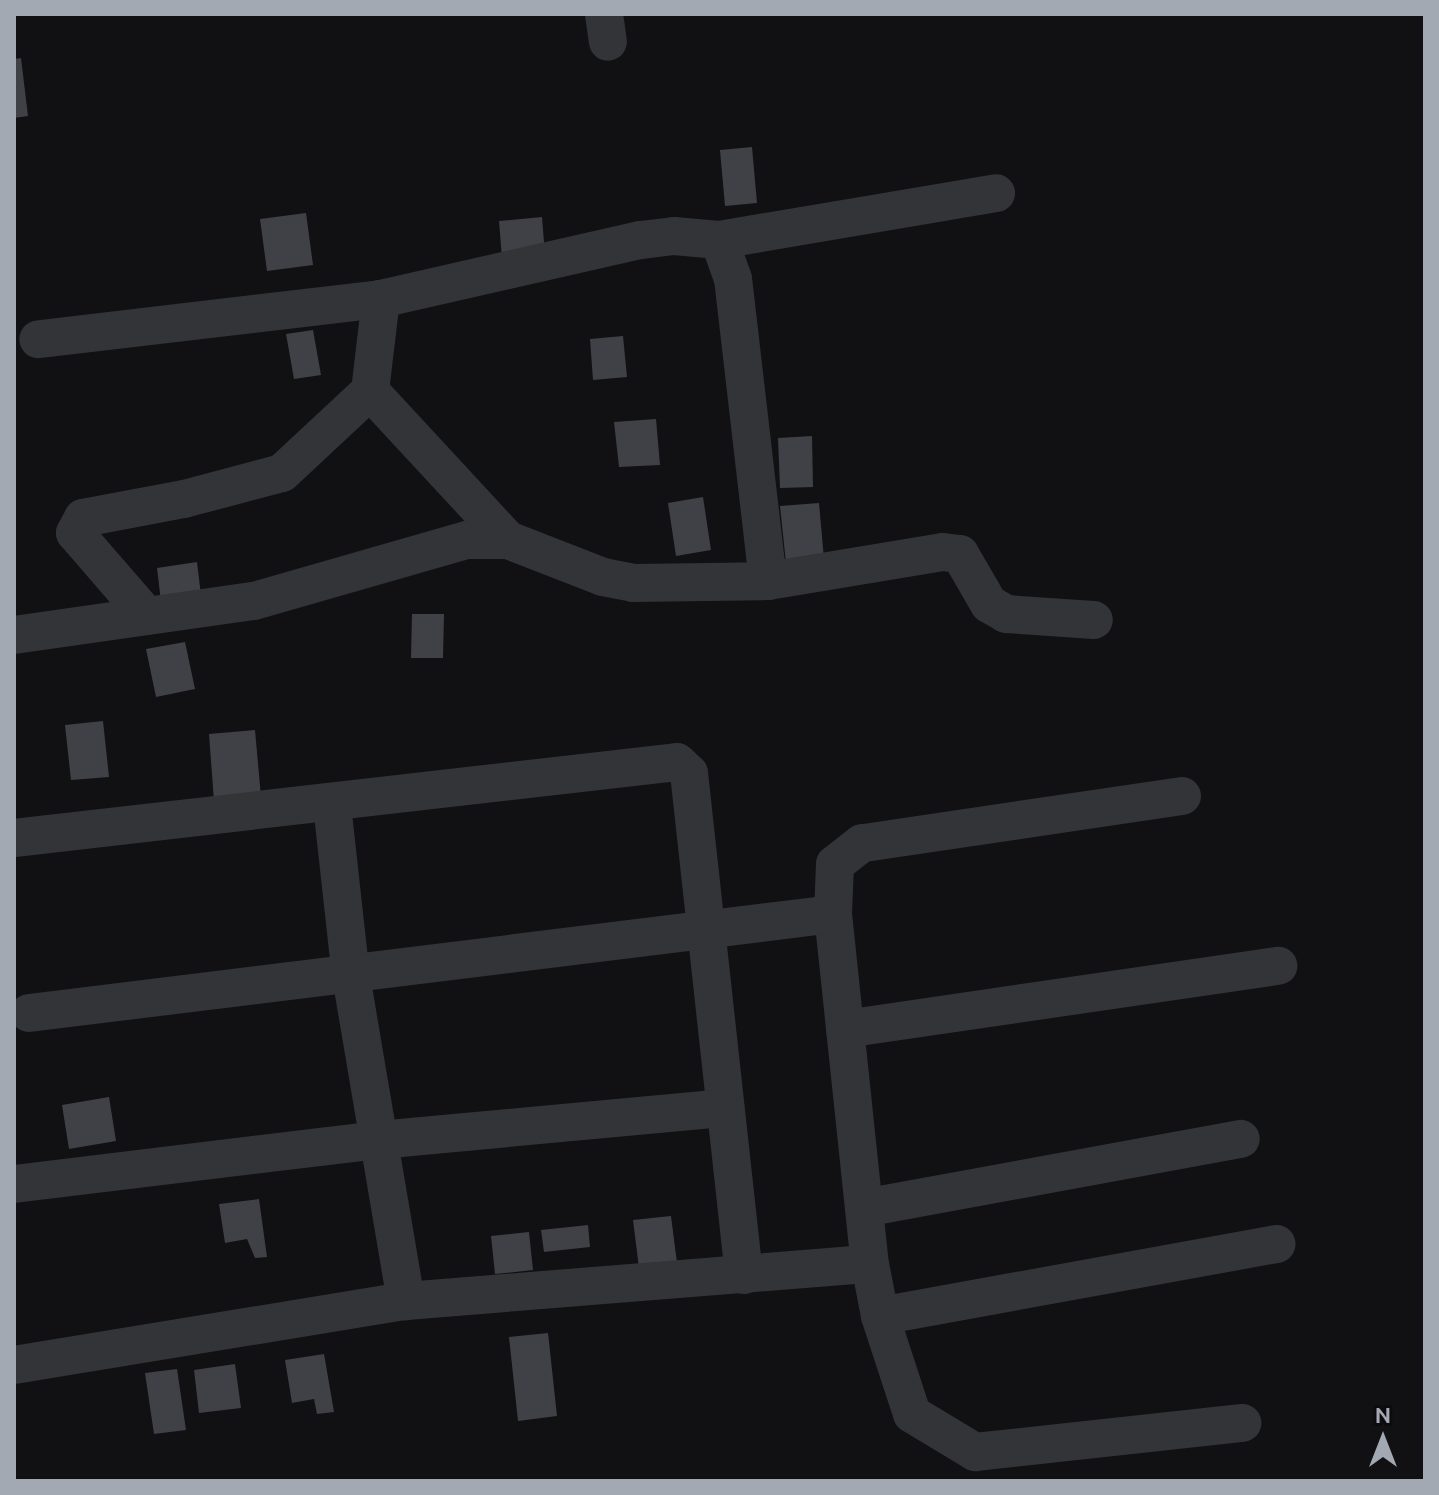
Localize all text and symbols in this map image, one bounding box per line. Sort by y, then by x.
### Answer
north arrow [1343,1399,1423,1479]
text: N [1375,1402,1391,1427]

